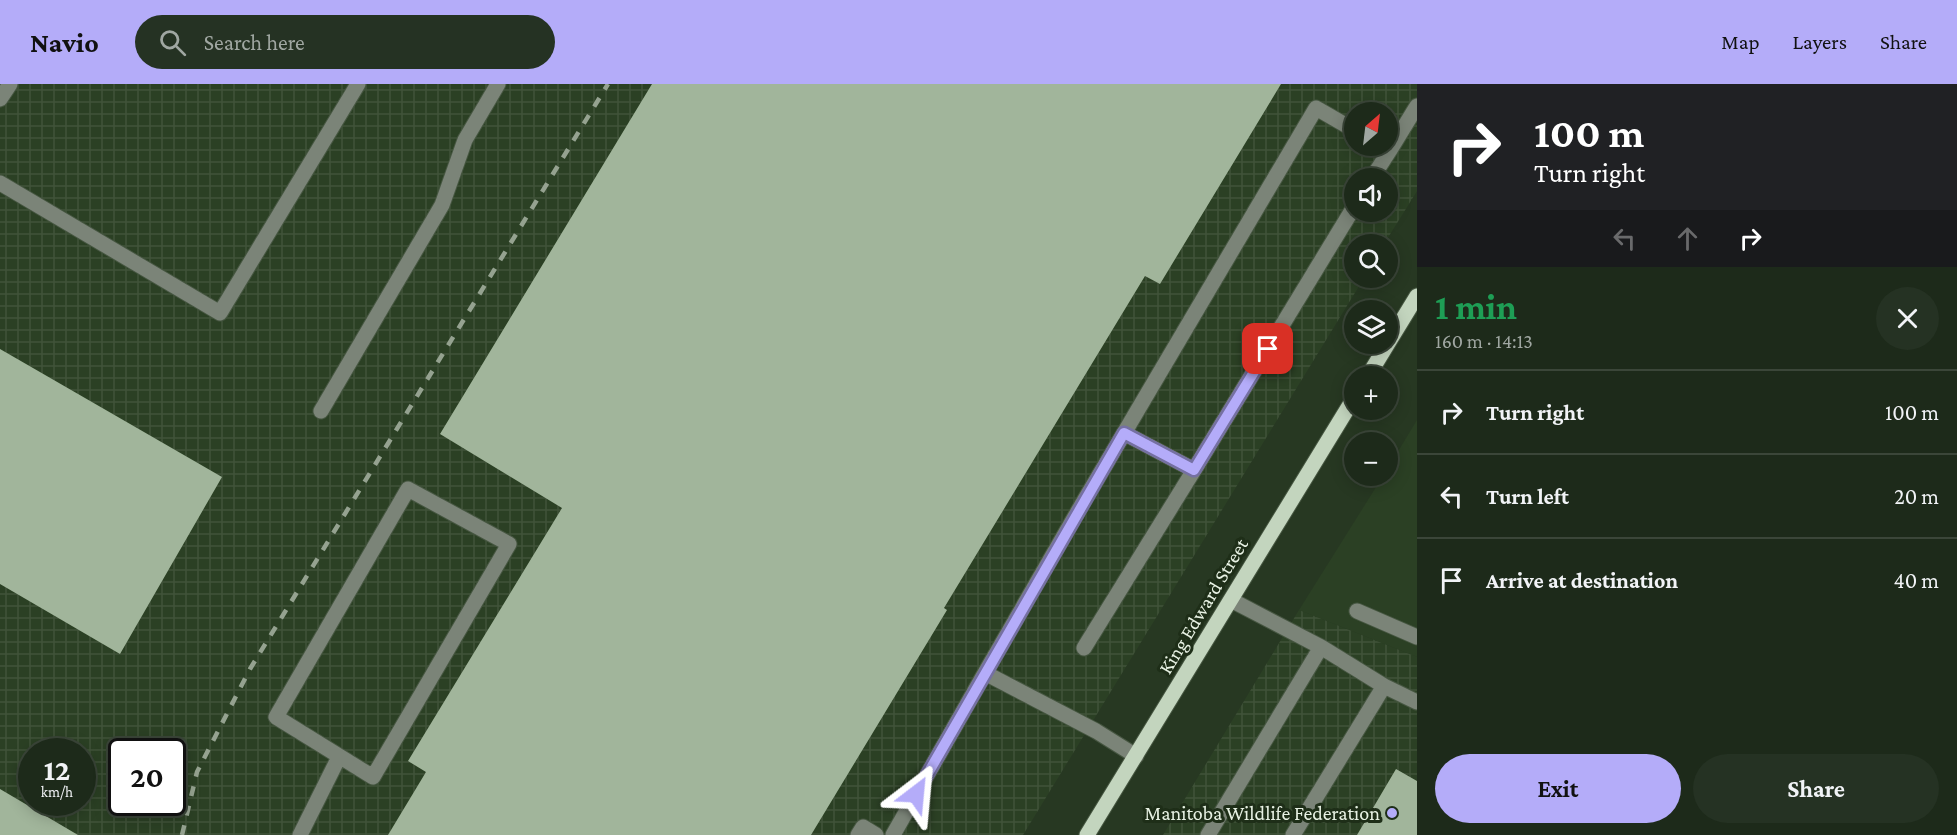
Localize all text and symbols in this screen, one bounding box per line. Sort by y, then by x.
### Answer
search box [135,15,555,69]
icon: search [156,26,189,59]
text: Navio [30,27,99,58]
text: Search here [204,30,305,55]
text: Map [1721,30,1760,54]
text: Layers [1793,30,1847,54]
text: Share [1880,30,1927,54]
north arrow [1344,102,1398,156]
map controls [1344,102,1398,486]
icon: right [1435,108,1513,186]
text: 100 m [1534,109,1644,156]
text: Turn right [1534,158,1645,188]
button: sound [1344,168,1398,222]
icon: left [1608,222,1641,255]
icon: ahead [1671,222,1704,255]
icon: right [1734,222,1767,255]
button: search [1344,234,1398,288]
text: 1 min [1435,287,1517,327]
button: close [1876,287,1939,350]
button: layers [1344,300,1398,354]
pin [1242,323,1293,374]
text: 160 m · 14:13 [1435,330,1533,352]
icon: arrive [1251,332,1284,365]
button: + [1344,366,1398,420]
icon: right [1435,396,1468,429]
text: Turn right [1486,400,1584,425]
text: 100 m [1885,400,1939,425]
button: − [1344,432,1398,486]
icon: left [1435,480,1468,513]
text: Turn left [1486,484,1569,509]
text: 20 m [1894,484,1939,509]
street label: King Edward Street [1154,534,1253,678]
icon: arrive [1435,564,1468,597]
text: Arrive at destination [1486,568,1678,593]
text: 40 m [1894,568,1939,593]
speed limit sign: 20 [108,738,186,816]
text: 12 [44,753,70,786]
button: Exit [1435,754,1681,823]
button: Share [1693,754,1939,823]
position arrow [884,762,948,826]
text: km/h [41,784,73,800]
place label: Manitoba Wildlife Federation [1145,802,1380,824]
marker: Manitoba Wildlife Federation [1385,806,1399,820]

